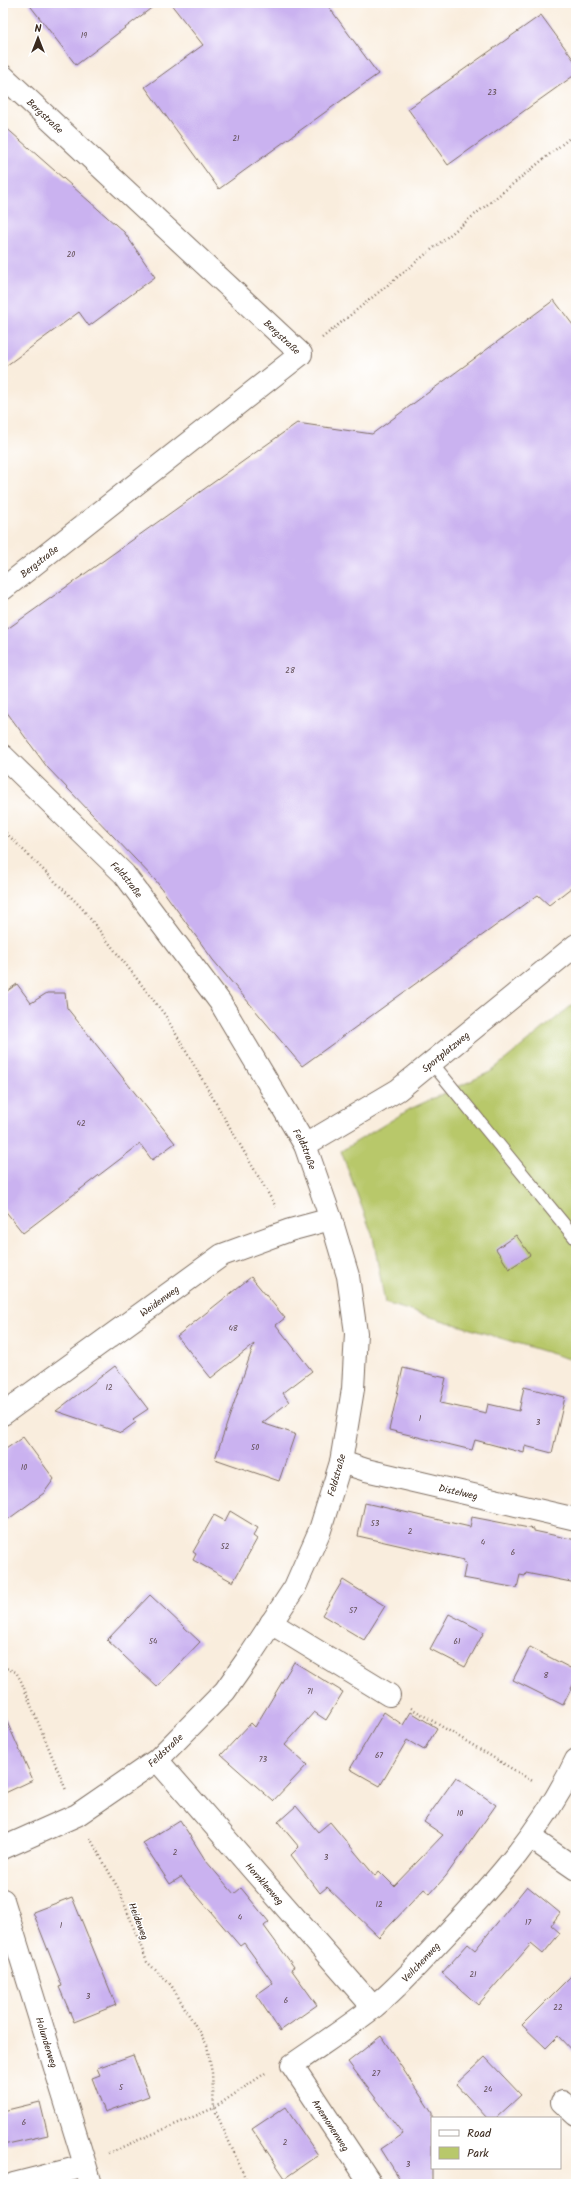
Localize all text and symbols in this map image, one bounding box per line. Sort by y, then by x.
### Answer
north arrow [18,18,58,58]
text: N [35,20,42,38]
house number: 19 [81,29,87,42]
house number: 23 [487,86,497,99]
street label: Bergstraße [23,95,67,138]
house number: 21 [232,132,240,145]
house number: 20 [67,248,75,261]
street label: Bergstraße [260,316,304,359]
street label: Bergstraße [17,541,63,582]
house number: 28 [285,664,295,677]
street label: Feldstraße [106,858,147,902]
street label: Sportplatzweg [418,1028,474,1077]
house number: 42 [76,1117,86,1130]
street label: Feldstraße [288,1126,320,1172]
street label: Weidenweg [137,1281,183,1321]
house number: 48 [228,1322,238,1335]
house number: 12 [105,1381,113,1394]
house number: 1 [419,1412,422,1425]
house number: 3 [536,1416,541,1429]
house number: 50 [251,1441,259,1454]
street label: Feldstraße [323,1452,351,1498]
house number: 10 [21,1461,27,1474]
street label: Distelweg [437,1480,480,1505]
house number: 53 [371,1517,380,1530]
house number: 2 [408,1525,413,1538]
house number: 4 [481,1536,486,1549]
house number: 52 [221,1540,230,1553]
house number: 6 [511,1546,515,1559]
house number: 57 [349,1604,357,1617]
house number: 54 [149,1635,158,1648]
house number: 61 [454,1635,461,1648]
house number: 8 [544,1669,549,1682]
house number: 71 [307,1685,314,1698]
street label: Feldstraße [144,1730,187,1771]
house number: 67 [375,1749,383,1762]
house number: 73 [259,1753,268,1766]
house number: 10 [457,1807,463,1820]
house number: 2 [173,1846,178,1859]
house number: 3 [324,1851,329,1864]
street label: Hornkleeweg [241,1859,288,1909]
house number: 12 [375,1898,383,1911]
street label: Heideweg [124,1900,153,1943]
house number: 4 [238,1911,243,1924]
house number: 17 [525,1916,531,1929]
house number: 1 [60,1919,63,1932]
street label: Veilchenweg [398,1939,444,1987]
house number: 21 [469,1968,477,1981]
house number: 3 [86,1990,91,2003]
house number: 6 [284,1994,288,2007]
house number: 22 [553,2001,563,2014]
street label: Holunderweg [31,2015,62,2070]
house number: 27 [372,2067,380,2080]
house number: 5 [119,2081,124,2094]
house number: 24 [483,2083,493,2096]
street label: Anemonenweg [307,2096,353,2155]
house number: 6 [22,2116,26,2129]
legend [431,2117,561,2169]
text: Road [467,2124,492,2143]
house number: 2 [283,2136,288,2149]
text: Park [467,2144,489,2163]
house number: 3 [406,2158,411,2171]

